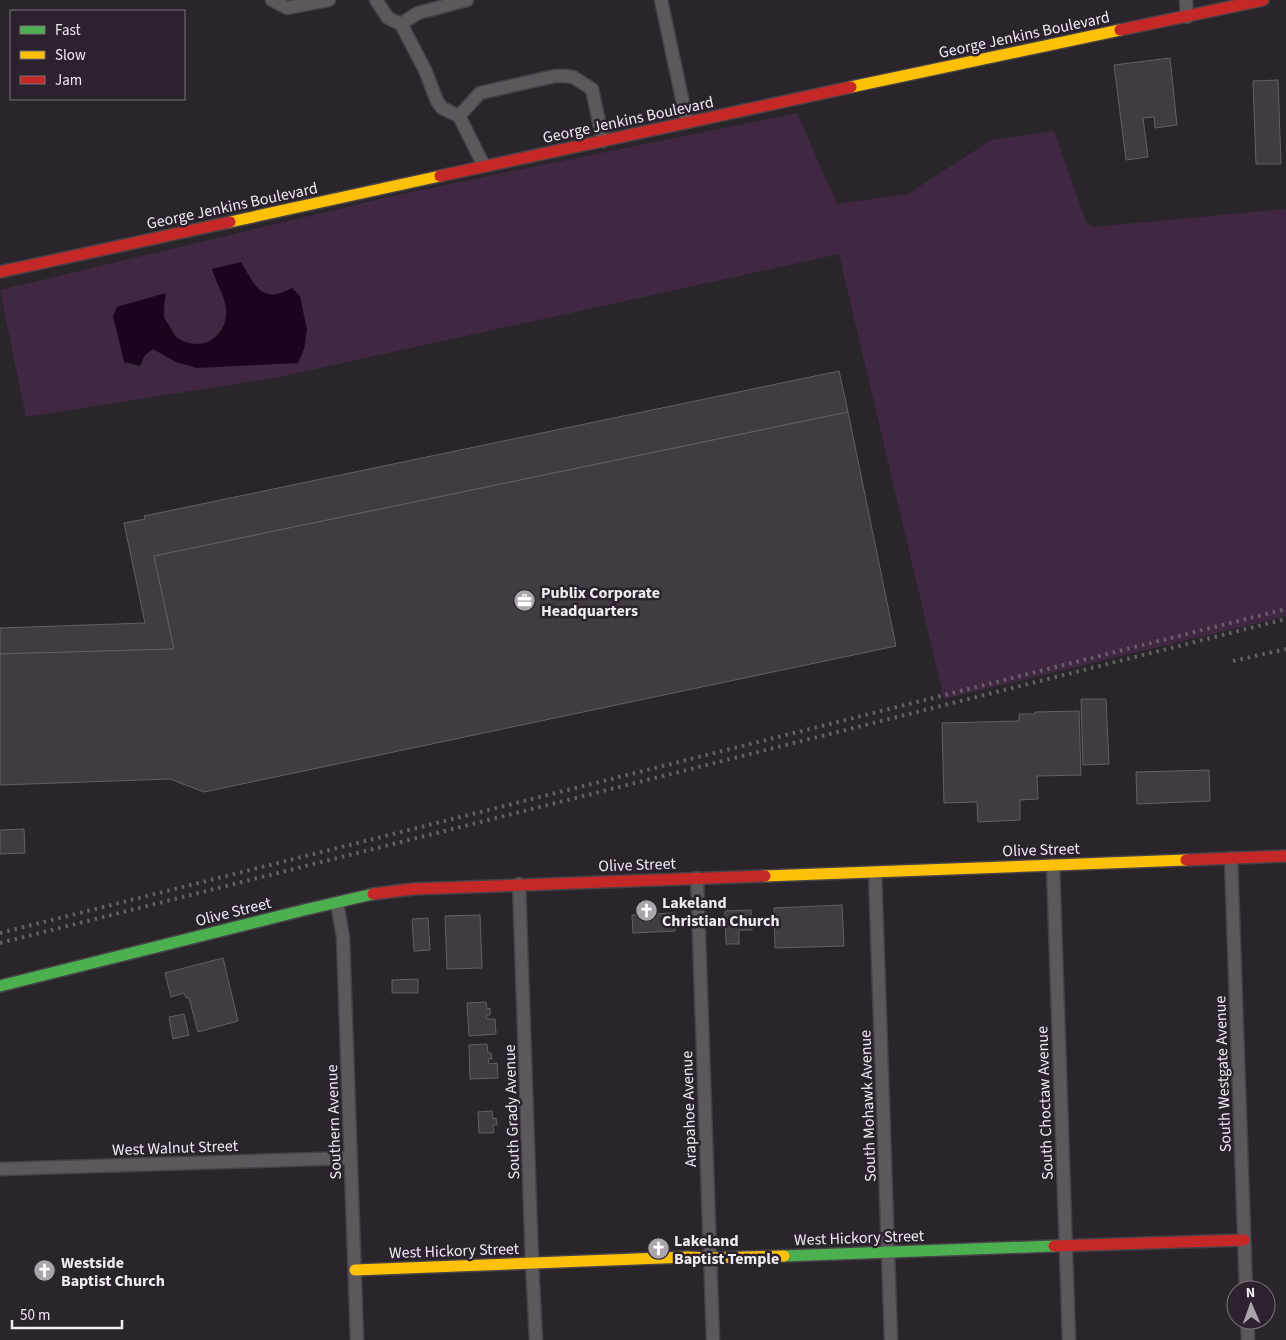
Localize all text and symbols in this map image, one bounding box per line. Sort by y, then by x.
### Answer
street label: George Jenkins Boulevard [937,6,1112,64]
legend [10,10,185,100]
text: Fast [55,20,81,41]
text: Slow [55,45,86,66]
text: Jam [55,70,82,91]
street label: George Jenkins Boulevard [541,91,716,149]
street label: George Jenkins Boulevard [145,177,320,235]
place label: Publix Corporate Headquarters [541,582,660,622]
office icon: Publix Corporate Headquarters [513,589,537,613]
street label: Olive Street [1002,838,1081,862]
street label: Olive Street [598,853,677,877]
street label: Olive Street [193,892,274,932]
place label: Lakeland Christian Church [662,892,780,932]
church icon: Lakeland Christian Church [634,899,658,923]
street label: South Westgate Avenue [1209,995,1237,1153]
street label: South Choctaw Avenue [1031,1026,1059,1180]
street label: South Mohawk Avenue [854,1029,882,1182]
street label: South Grady Avenue [499,1044,525,1180]
street label: Arapahoe Avenue [676,1050,702,1168]
street label: Southern Avenue [321,1064,347,1180]
street label: West Walnut Street [112,1135,239,1161]
street label: West Hickory Street [794,1225,925,1251]
place label: Lakeland Baptist Temple [674,1230,779,1270]
church icon: Lakeland Baptist Temple [646,1237,670,1261]
street label: West Hickory Street [389,1238,520,1264]
place label: Westside Baptist Church [61,1252,165,1292]
church icon: Westside Baptist Church [33,1259,57,1283]
north arrow [1226,1280,1276,1330]
text: N [1246,1283,1256,1303]
scale bar [12,1298,122,1330]
text: 50 m [20,1305,50,1326]

